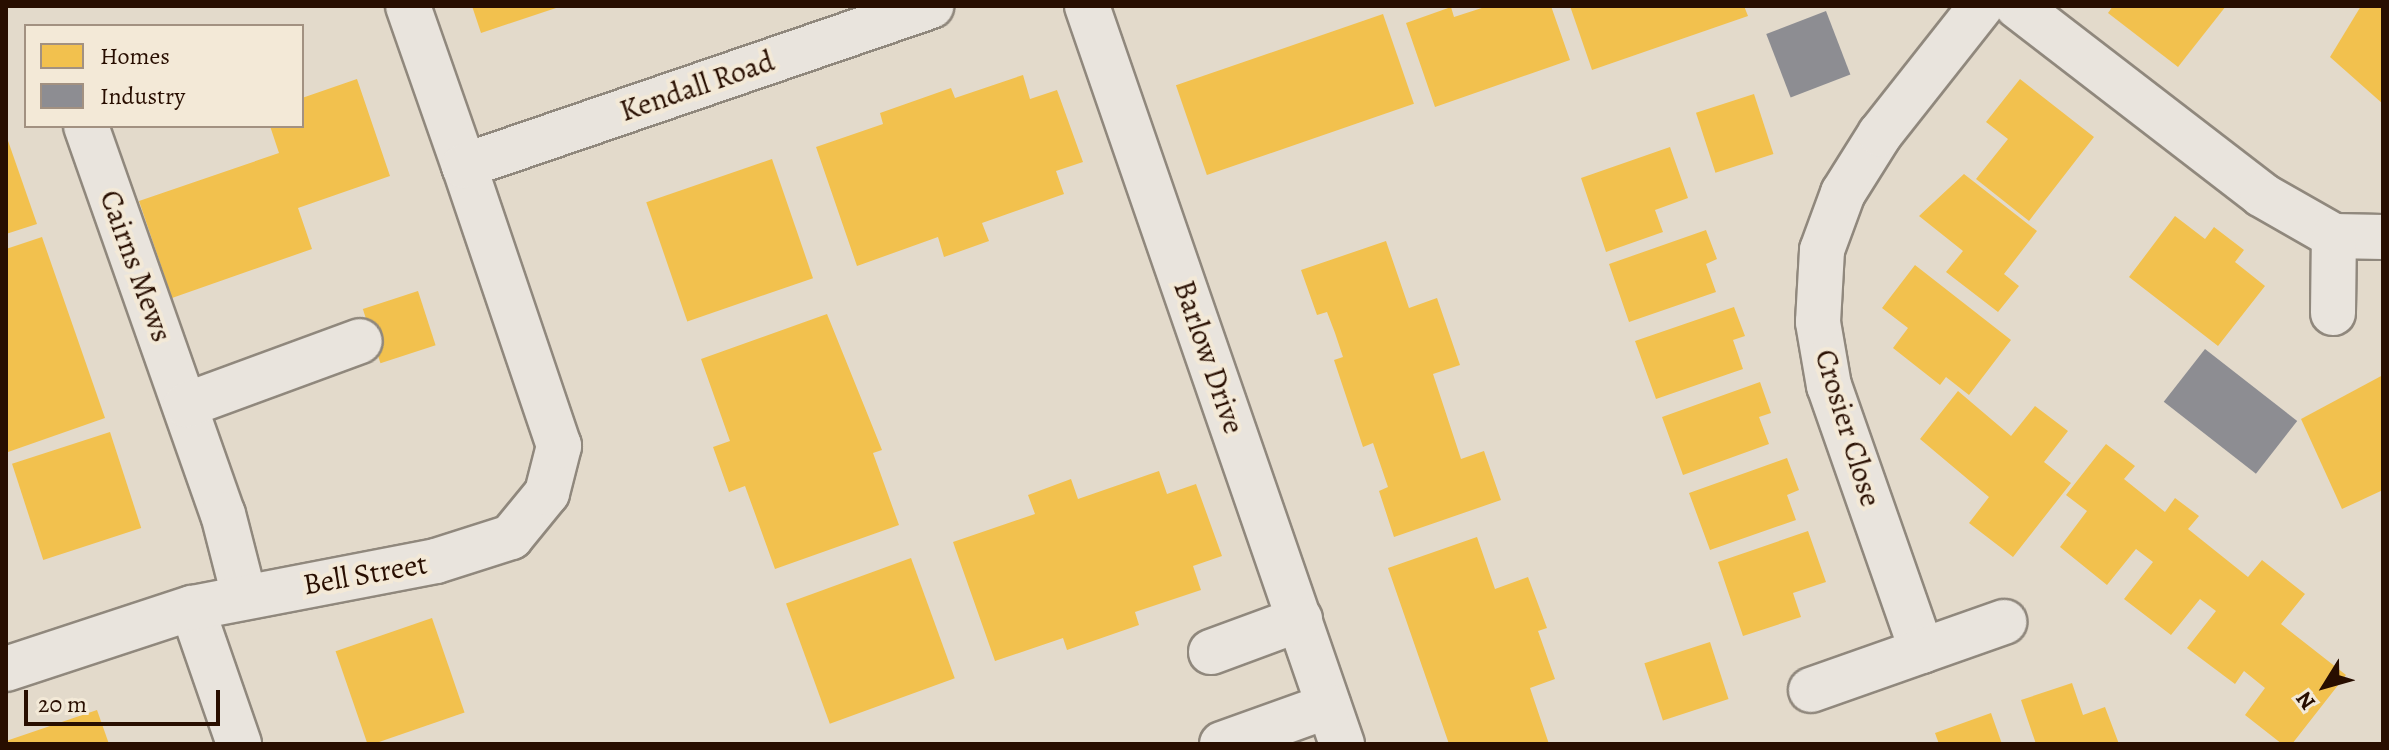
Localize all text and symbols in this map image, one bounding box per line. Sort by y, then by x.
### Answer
legend [24,24,304,128]
text: Homes [100,40,170,72]
street label: Kendall Road [615,43,779,129]
text: Industry [100,80,185,112]
street label: Cairns Mews [92,185,180,347]
street label: Barlow Drive [1166,276,1252,438]
street label: Crosier Close [1807,345,1889,511]
street label: Bell Street [300,545,430,603]
north arrow [2285,646,2365,726]
scale bar [28,674,224,724]
text: N [2289,685,2323,716]
text: 20 m [38,688,87,720]

